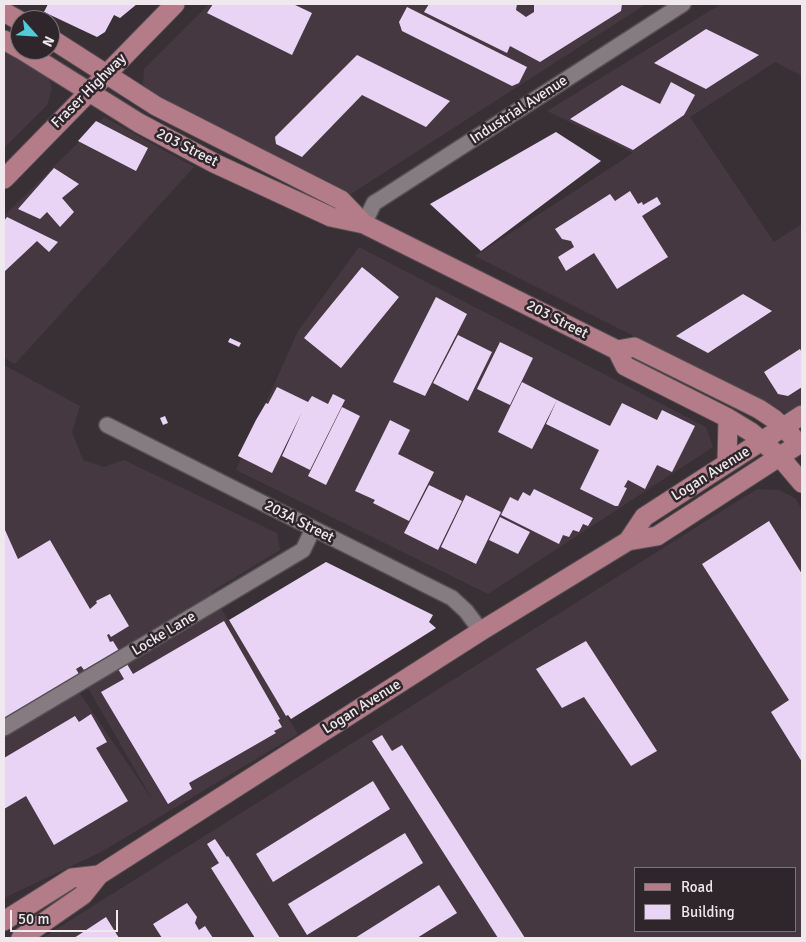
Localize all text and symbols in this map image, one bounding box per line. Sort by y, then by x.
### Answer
north arrow [10,10,60,60]
text: N [38,33,58,49]
street label: Fraser Highway [48,50,130,132]
street label: Industrial Avenue [467,72,571,148]
street label: 203 Street [153,125,221,171]
street label: 203 Street [523,297,591,343]
street label: Logan Avenue [668,443,754,505]
street label: 203A Street [261,497,337,547]
street label: Locke Lane [129,608,199,660]
street label: Logan Avenue [319,676,405,738]
legend [634,867,796,932]
text: Road [681,878,713,896]
scale bar [12,900,120,932]
text: Building [681,903,735,921]
text: 50 m [18,910,49,928]

